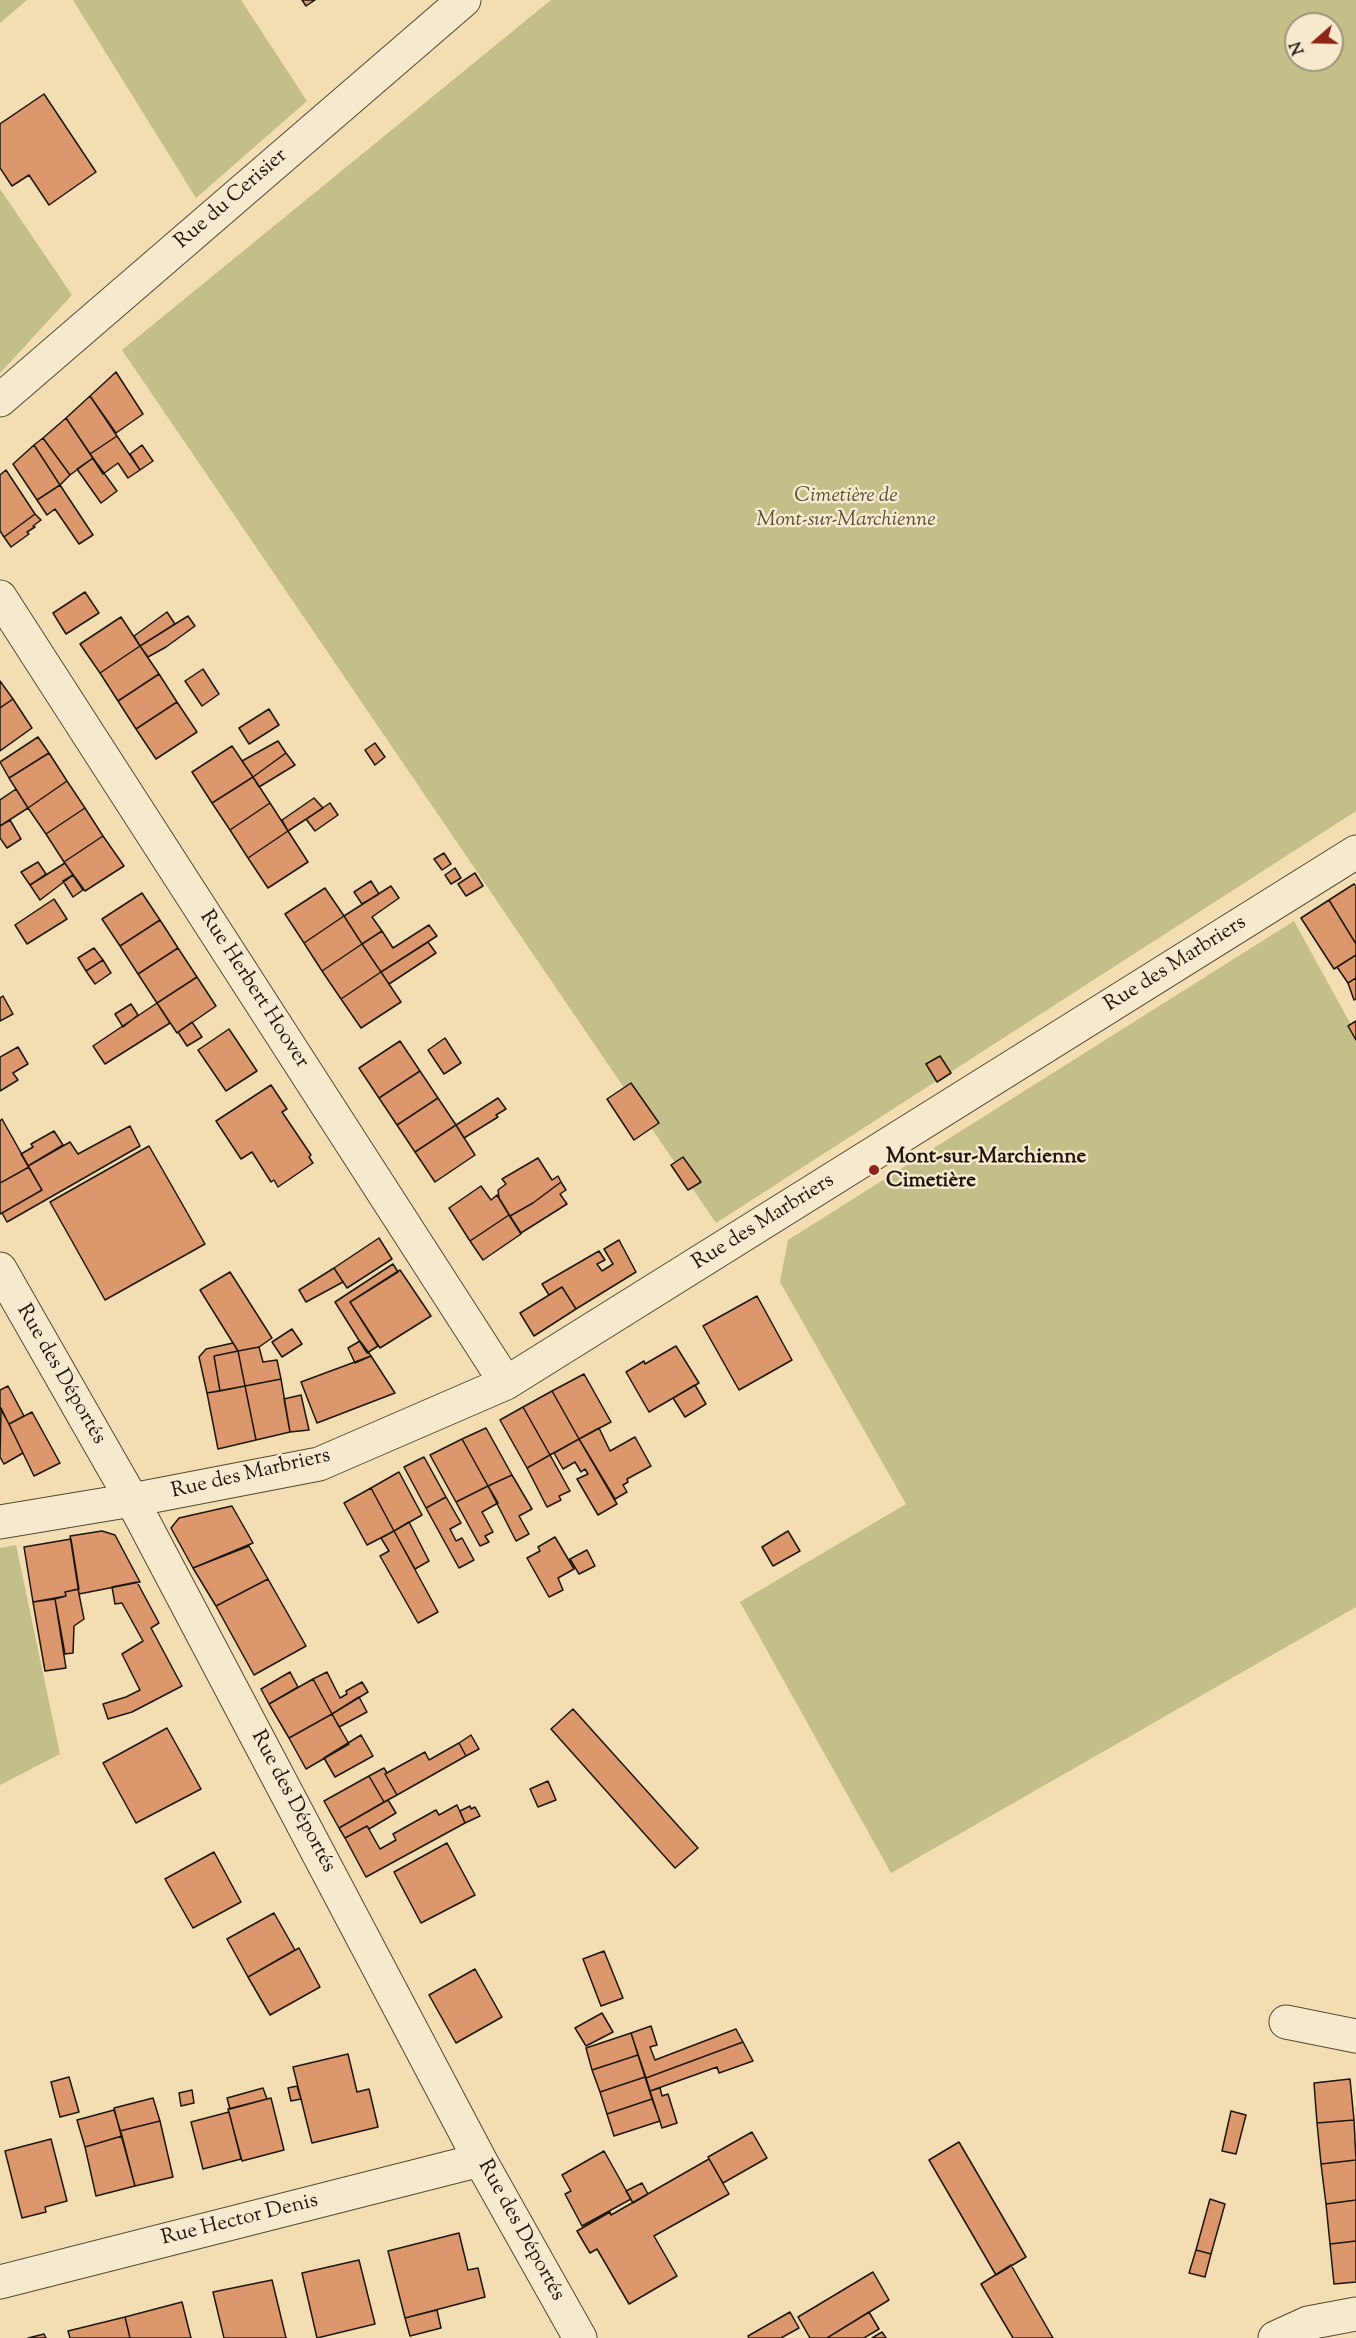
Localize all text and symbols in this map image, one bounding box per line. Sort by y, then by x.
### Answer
north arrow [1284,12,1344,72]
text: N [1286,38,1311,58]
street label: Rue du Cerisier [171,144,293,256]
park label: Cimetière de Mont-sur-Marchienne [756,484,936,534]
street label: Rue Herbert Hoover [193,907,313,1073]
street label: Rue des Marbriers [1100,911,1252,1019]
place label: Mont-sur-Marchienne Cimetière [886,1145,1086,1195]
marker: Mont-sur-Marchienne Cimetière [867,1163,881,1177]
street label: Rue des Marbriers [688,1169,840,1277]
street label: Rue des Déportés [10,1301,110,1449]
street label: Rue des Marbriers [169,1444,333,1506]
street label: Rue des Déportés [244,1727,340,1877]
street label: Rue des Déportés [471,2156,569,2306]
street label: Rue Hector Denis [159,2189,321,2253]

